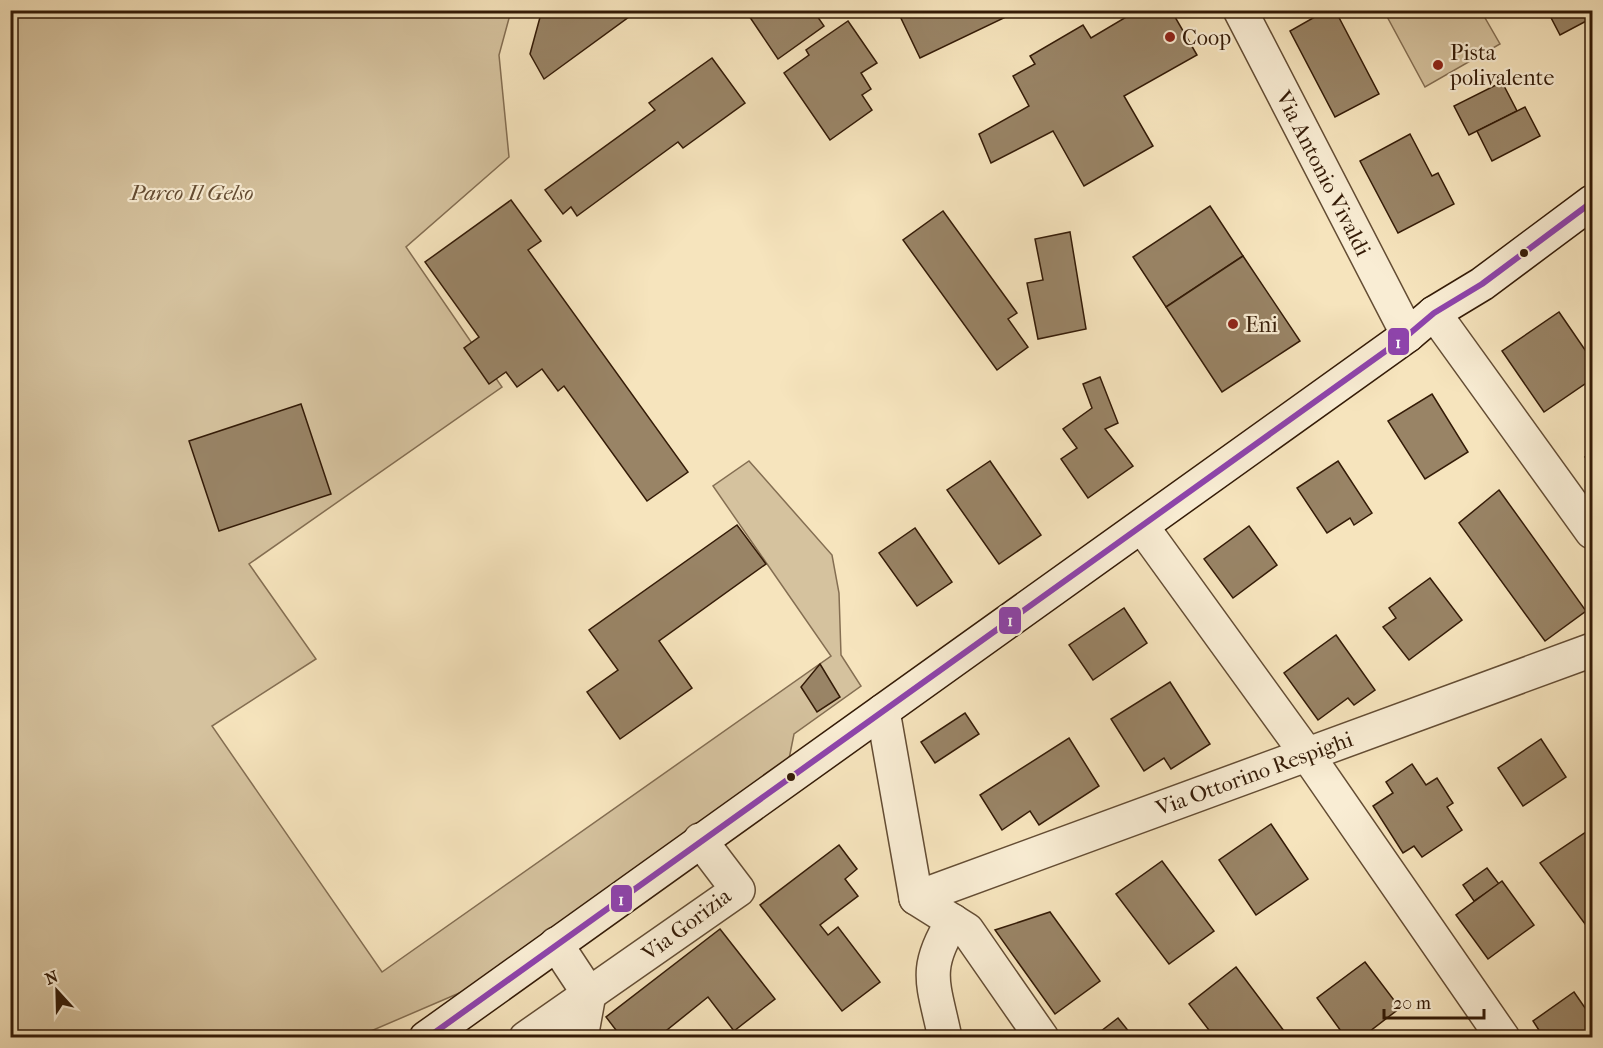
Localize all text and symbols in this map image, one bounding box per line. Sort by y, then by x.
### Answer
place label: Coop [1182,25,1231,51]
marker: Coop [1163,30,1177,44]
place label: Pista polivalente [1449,40,1554,91]
marker: Pista polivalente [1431,58,1445,72]
street label: Via Antonio Vivaldi [1270,86,1376,261]
park label: Parco Il Gelso [129,180,254,206]
unlabelled marker [1518,247,1530,259]
place label: Eni [1245,312,1278,338]
marker: Eni [1226,317,1240,331]
line badge: 1 [1387,327,1410,356]
text: 1 [1395,333,1401,352]
line badge: 1 [998,606,1022,635]
text: 1 [1007,611,1013,630]
street label: Via Ottorino Respighi [1151,726,1357,822]
unlabelled marker [785,771,797,783]
street label: Via Gorizia [636,882,737,967]
line badge: 1 [610,884,633,913]
text: 1 [618,890,624,909]
north arrow [27,961,87,1021]
text: N [42,966,62,989]
scale bar [1384,982,1484,1020]
text: 20 m [1393,993,1431,1014]

